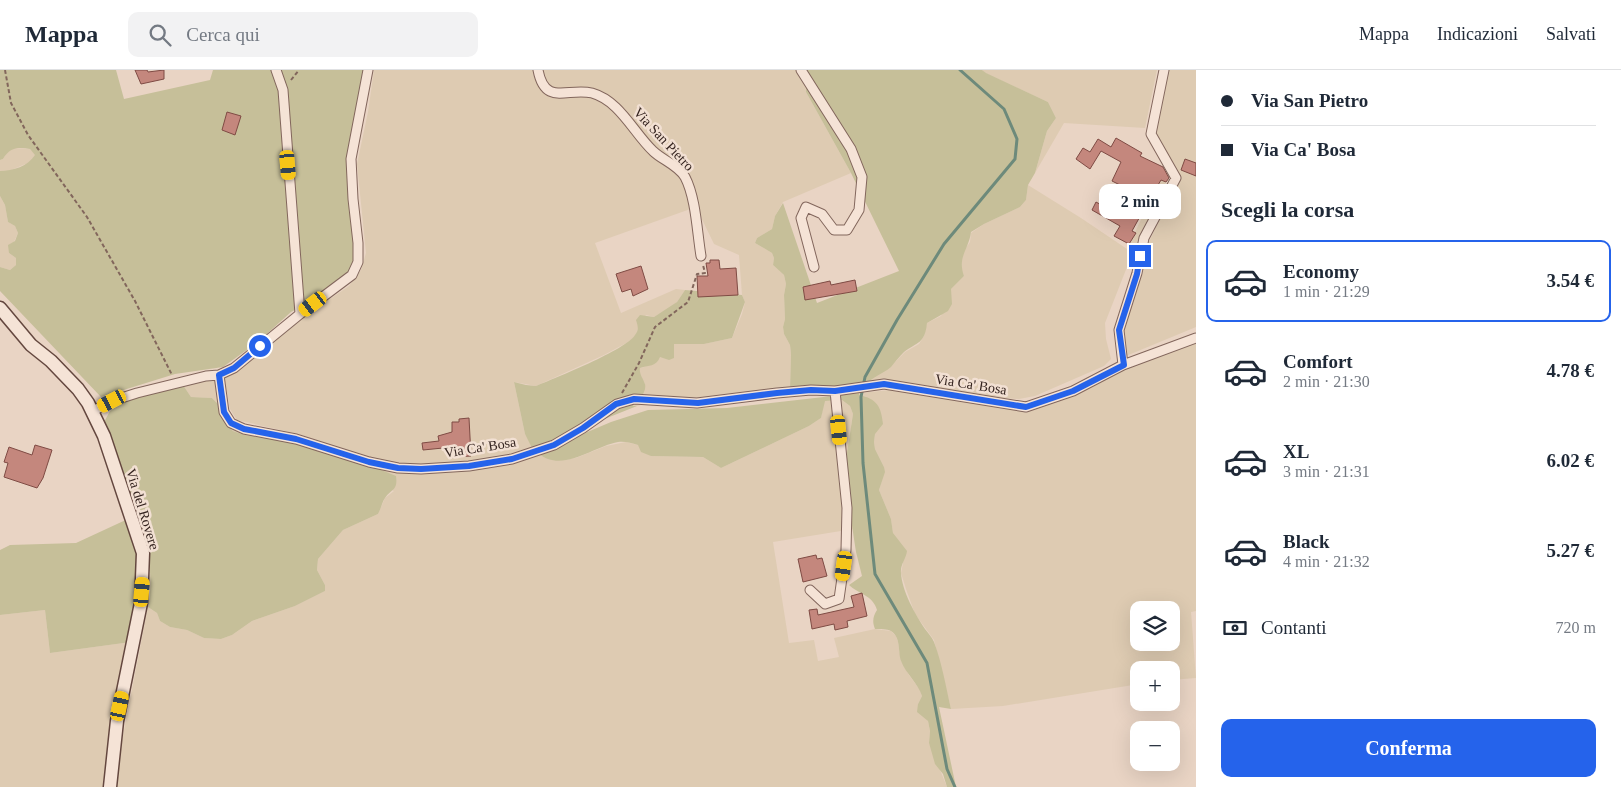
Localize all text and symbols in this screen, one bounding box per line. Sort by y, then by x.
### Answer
search box [128,12,478,57]
text: Mappa [25,21,98,47]
icon: search [146,21,174,49]
text: Cerca qui [186,24,260,45]
text: Mappa [1359,24,1409,44]
text: Indicazioni [1437,24,1518,44]
text: Salvati [1546,24,1596,44]
text: Via San Pietro [1251,90,1368,111]
street label: Via San Pietro [631,105,697,174]
text: Via Ca' Bosa [1251,139,1356,160]
car [279,149,296,181]
callout: 2 min [1099,184,1181,218]
text: 2 min [1121,193,1159,210]
text: Scegli la corsa [1221,197,1354,222]
route end [1129,245,1151,267]
icon: car [1223,259,1268,304]
text: Economy [1283,261,1359,282]
text: 3.54 € [1547,270,1594,291]
text: 1 min · 21:29 [1283,283,1370,300]
car [296,289,329,319]
route start [249,335,271,357]
icon: car [1223,349,1268,394]
text: Comfort [1283,351,1353,372]
text: 4.78 € [1547,360,1594,381]
street label: Via Ca' Bosa [934,371,1009,398]
text: 2 min · 21:30 [1283,373,1370,390]
car [95,388,128,414]
car [829,414,848,446]
street label: Via Ca' Bosa [443,434,518,461]
icon: car [1223,439,1268,484]
text: XL [1283,441,1309,462]
text: 6.02 € [1547,450,1594,471]
text: 3 min · 21:31 [1283,463,1370,480]
street label: Via del Rovere [123,467,162,551]
icon: car [1223,529,1268,574]
text: Black [1283,531,1329,552]
text: 5.27 € [1547,540,1594,561]
car [834,550,853,582]
text: 4 min · 21:32 [1283,553,1370,570]
car [133,576,150,608]
map controls [1130,601,1180,771]
button: layers [1130,601,1180,651]
icon: cash [1221,614,1249,642]
text: Contanti [1261,617,1326,638]
text: 720 m [1556,619,1596,636]
button: + [1130,661,1180,711]
car [109,690,130,722]
button: Conferma [1221,719,1596,777]
button: − [1130,721,1180,771]

